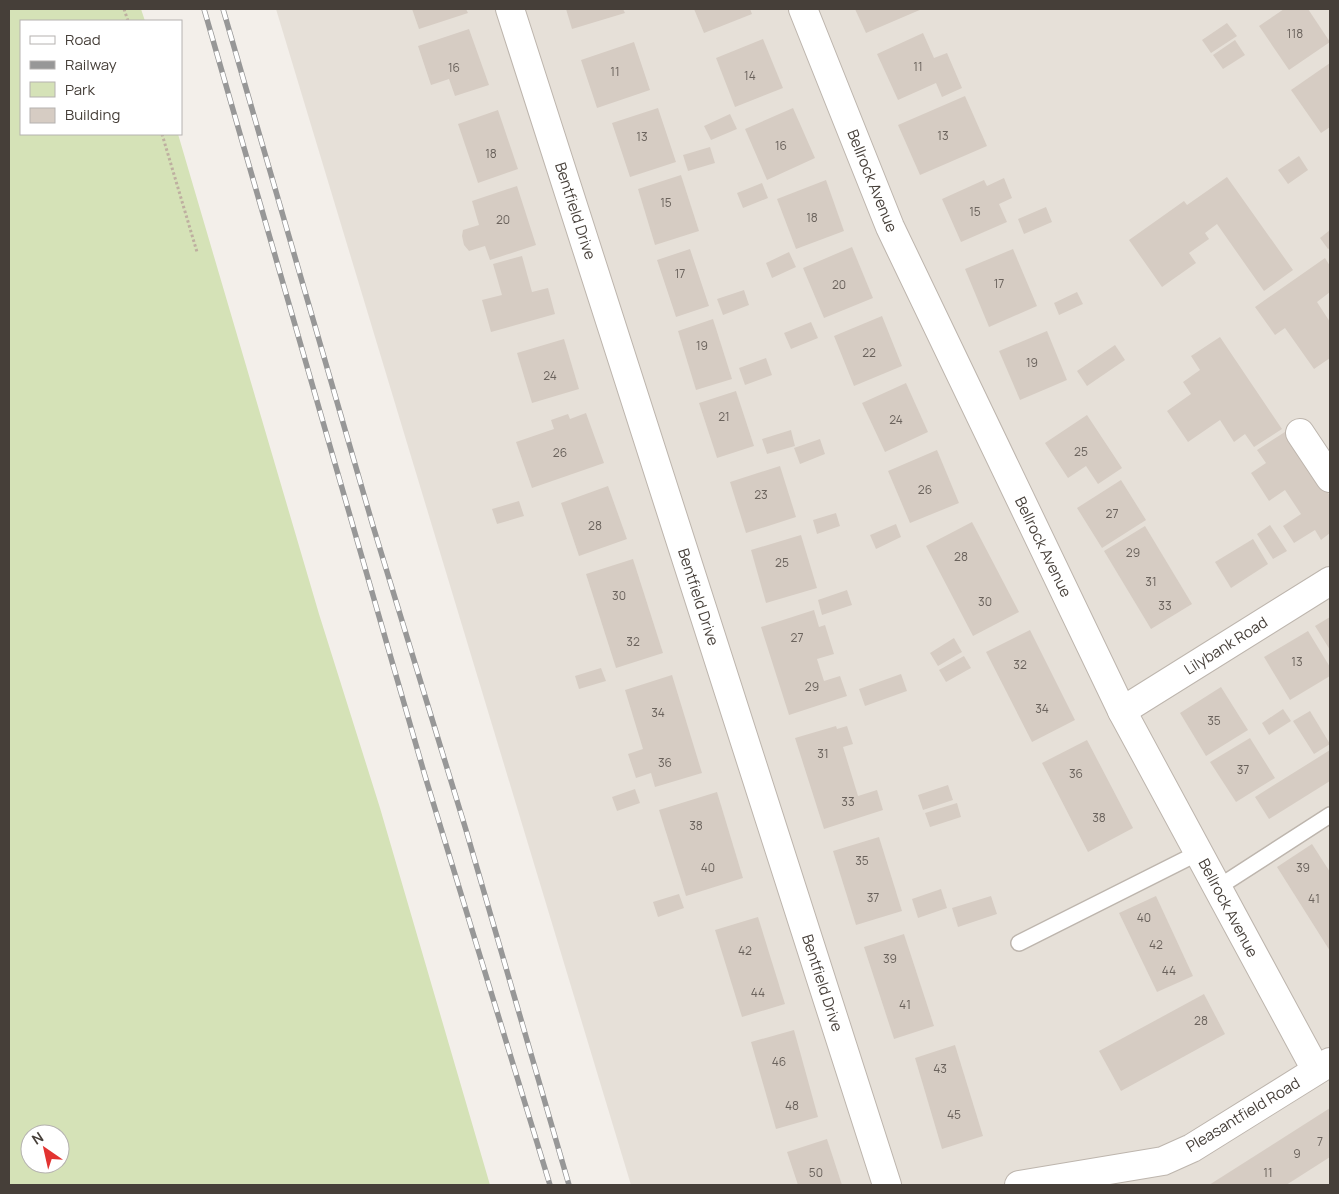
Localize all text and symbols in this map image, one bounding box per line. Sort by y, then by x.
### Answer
legend [20,20,182,135]
house number: 118 [1287,25,1303,42]
text: Road [65,29,101,50]
text: Railway [65,54,117,75]
house number: 11 [913,58,923,75]
house number: 16 [448,59,460,76]
house number: 11 [610,63,620,80]
house number: 14 [744,67,756,84]
text: Park [65,79,95,100]
text: Building [65,104,120,125]
street label: Bellrock Avenue [842,126,903,236]
house number: 13 [937,127,949,144]
house number: 13 [636,128,648,145]
house number: 16 [775,137,787,154]
house number: 18 [485,145,497,162]
street label: Bentfield Drive [550,160,601,262]
house number: 15 [660,194,672,211]
house number: 15 [969,203,981,220]
house number: 18 [806,209,818,226]
house number: 20 [496,211,510,228]
house number: 17 [675,265,685,282]
house number: 17 [994,275,1004,292]
house number: 20 [832,276,846,293]
house number: 19 [696,337,708,354]
house number: 22 [862,344,876,361]
house number: 19 [1026,354,1038,371]
house number: 24 [543,367,557,384]
house number: 21 [718,408,730,425]
house number: 24 [889,411,903,428]
house number: 25 [1074,443,1088,460]
house number: 26 [553,444,567,461]
house number: 26 [918,481,932,498]
house number: 23 [754,486,768,503]
street label: Bellrock Avenue [1010,493,1077,601]
house number: 27 [1106,505,1118,522]
house number: 28 [588,517,602,534]
house number: 29 [1126,544,1140,561]
street label: Bentfield Drive [673,546,724,648]
house number: 28 [954,548,968,565]
house number: 25 [775,554,789,571]
house number: 31 [1145,573,1157,590]
house number: 30 [612,587,626,604]
house number: 30 [978,593,992,610]
house number: 33 [1158,597,1172,614]
street label: Lilybank Road [1180,612,1271,680]
house number: 27 [791,629,803,646]
house number: 32 [626,633,640,650]
house number: 13 [1291,653,1303,670]
house number: 32 [1013,656,1027,673]
house number: 29 [805,678,819,695]
house number: 34 [1035,700,1049,717]
house number: 34 [651,704,665,721]
house number: 35 [1207,712,1221,729]
house number: 31 [817,745,829,762]
house number: 36 [658,754,672,771]
house number: 37 [1237,761,1249,778]
house number: 36 [1069,765,1083,782]
house number: 33 [841,793,855,810]
house number: 38 [1092,809,1106,826]
house number: 38 [689,817,703,834]
house number: 35 [855,852,869,869]
street label: Bellrock Avenue [1194,855,1263,961]
house number: 40 [701,859,715,876]
house number: 39 [1296,859,1310,876]
house number: 37 [867,889,879,906]
house number: 41 [1308,890,1320,907]
house number: 40 [1137,909,1151,926]
street label: Bentfield Drive [797,932,848,1034]
house number: 42 [1149,936,1163,953]
house number: 42 [738,942,752,959]
house number: 39 [883,950,897,967]
house number: 44 [1162,962,1176,979]
house number: 44 [751,984,765,1001]
house number: 41 [899,996,911,1013]
house number: 28 [1194,1012,1208,1029]
house number: 46 [772,1053,786,1070]
house number: 43 [933,1060,947,1077]
street label: Pleasantfield Road [1182,1072,1304,1157]
house number: 48 [785,1097,799,1114]
house number: 45 [947,1106,961,1123]
north arrow [20,1124,70,1174]
text: N [28,1127,47,1148]
house number: 7 [1317,1133,1323,1150]
house number: 9 [1293,1145,1301,1162]
house number: 50 [809,1164,823,1181]
house number: 11 [1263,1164,1273,1181]

